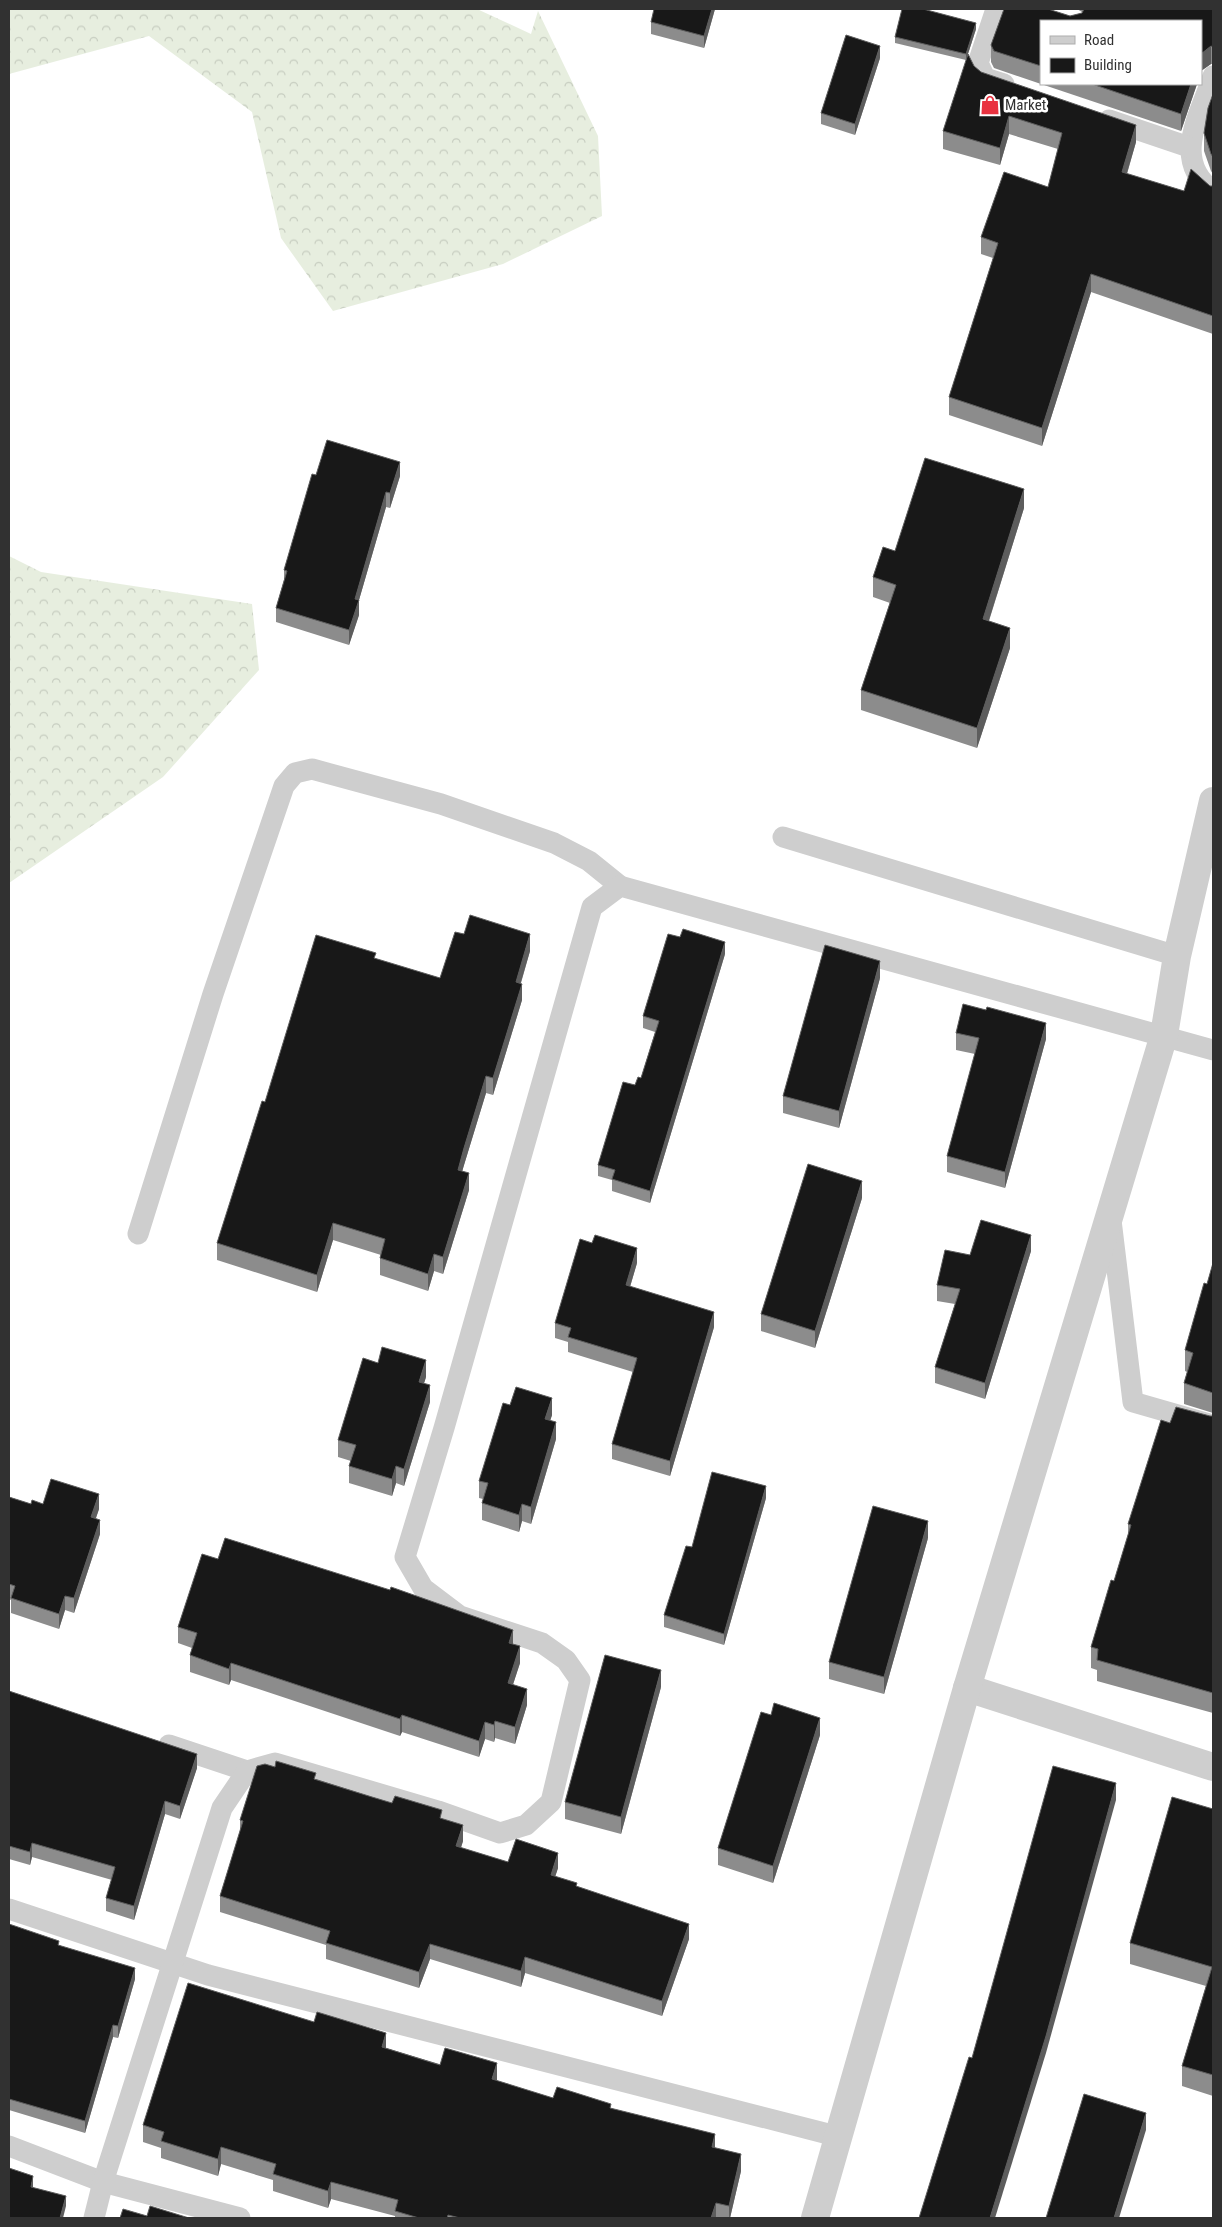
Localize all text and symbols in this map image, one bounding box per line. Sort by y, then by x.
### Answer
legend [1040,20,1202,85]
text: Road [1084,31,1114,49]
text: Building [1084,56,1132,74]
shop icon: Market [979,94,1001,116]
place label: Market [1005,96,1046,114]

